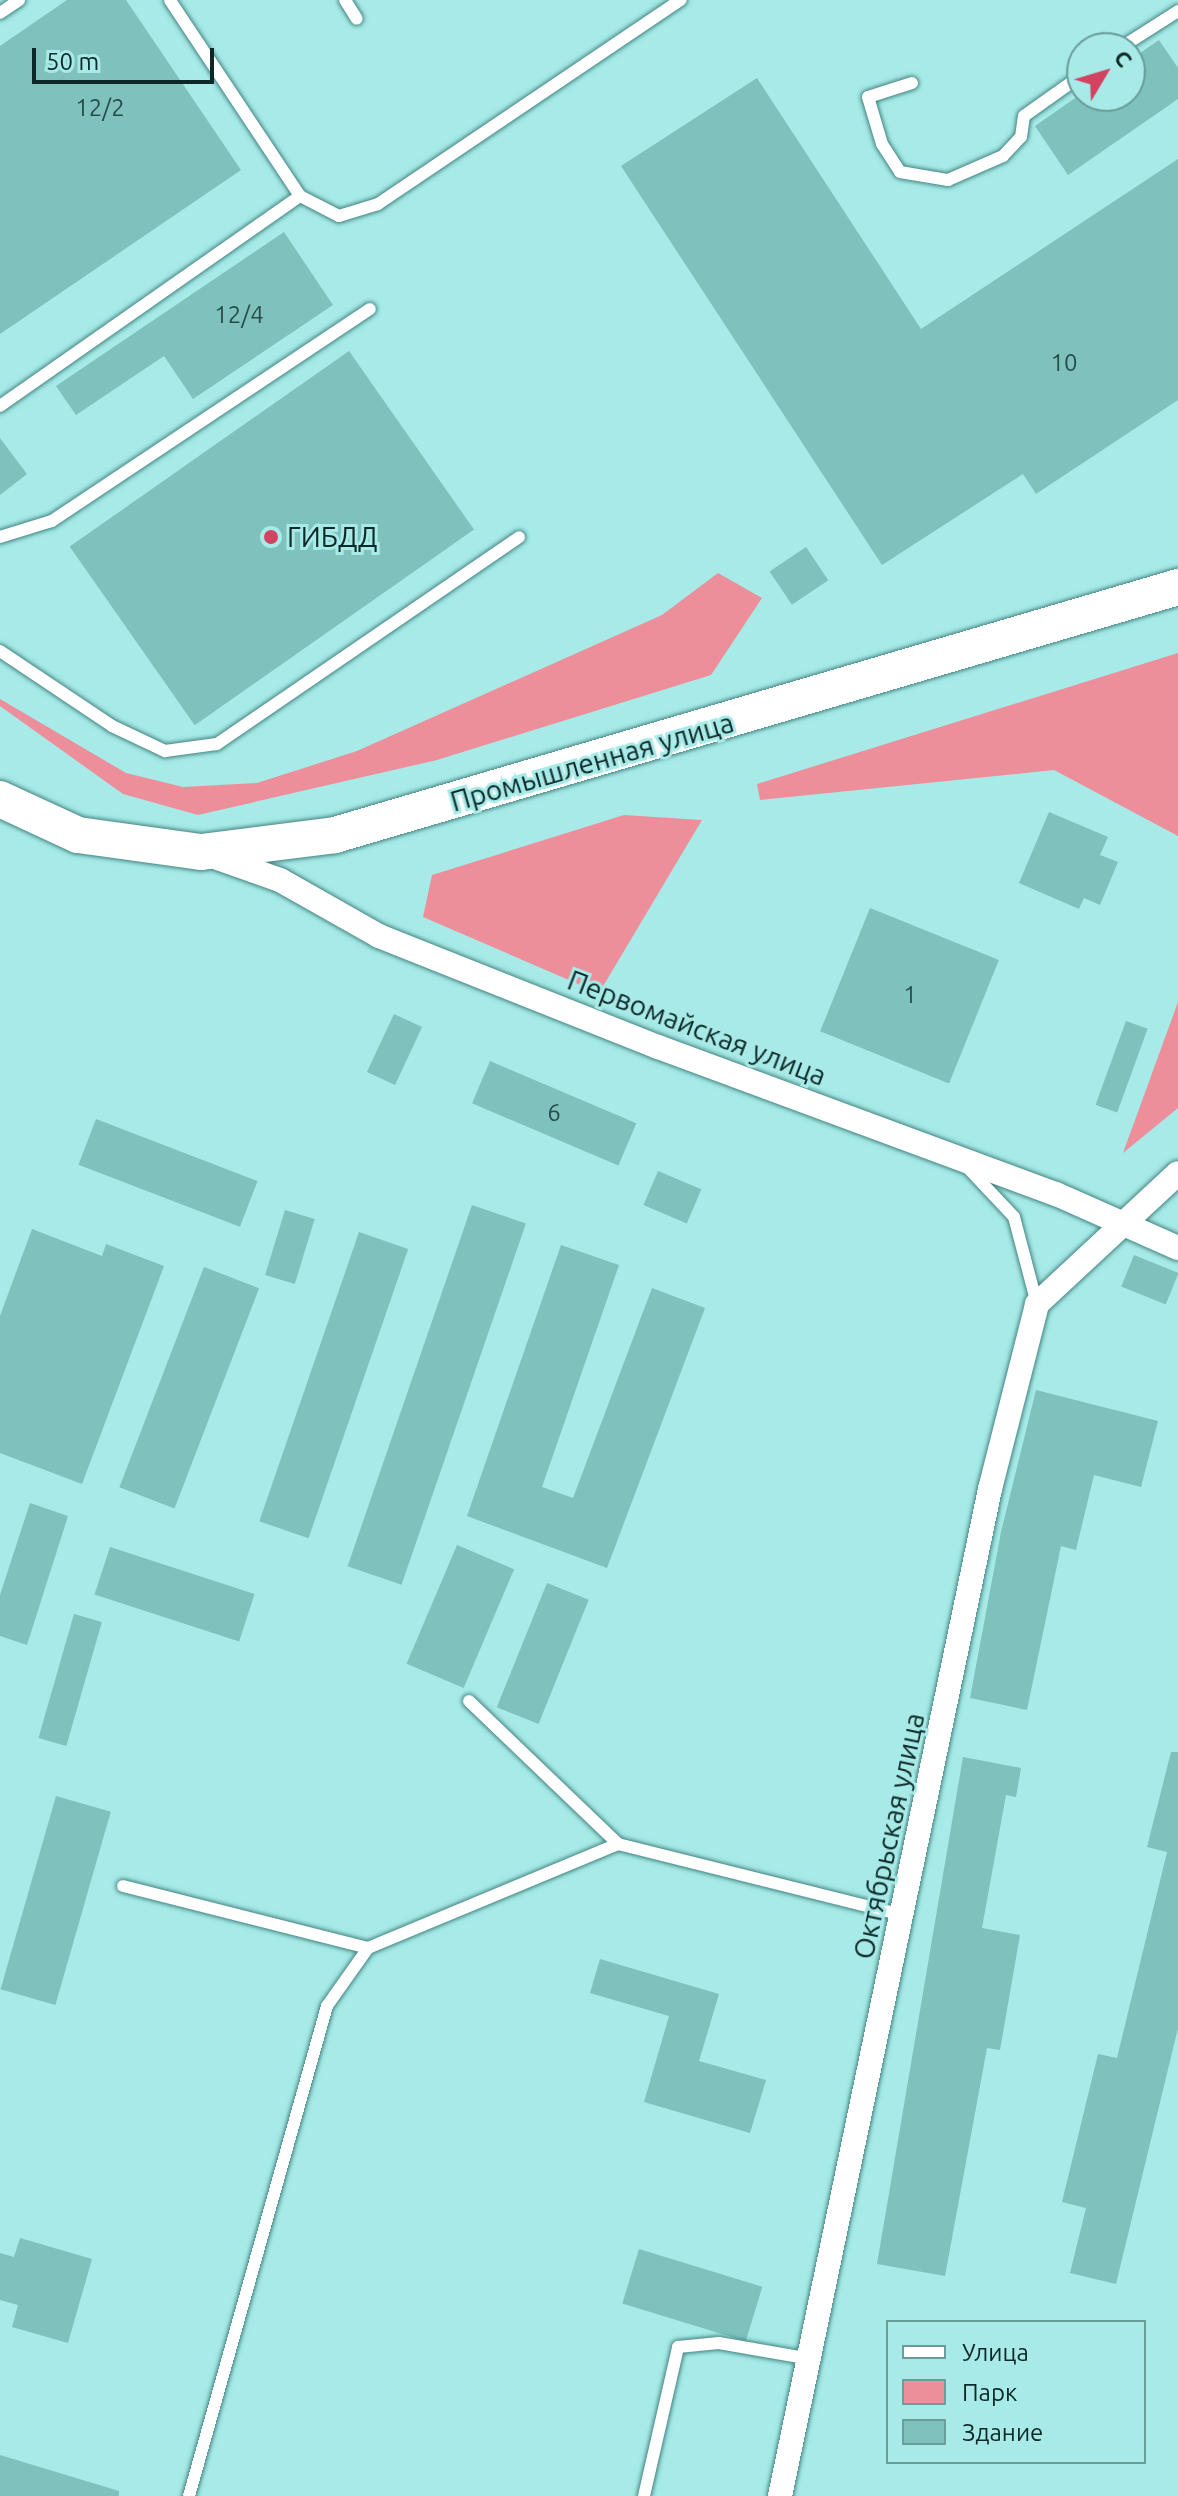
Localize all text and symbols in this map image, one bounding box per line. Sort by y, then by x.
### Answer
scale bar [36,32,218,82]
north arrow [1066,32,1146,112]
text: С [1110,45,1138,71]
text: 50 m [46,48,99,75]
house number: 12/2 [75,94,125,122]
house number: 12/4 [214,301,264,329]
house number: 10 [1050,349,1078,377]
place label: ГИБДД [287,520,378,554]
marker: ГИБДД [262,528,280,546]
street label: Промышленная улица [447,705,737,819]
street label: Первомайская улица [563,963,831,1093]
house number: 1 [903,981,917,1009]
house number: 6 [547,1099,561,1127]
street label: Октябрьская улица [846,1710,932,1962]
legend [886,2320,1146,2464]
text: Улица [962,2339,1029,2366]
text: Парк [962,2379,1017,2406]
text: Здание [962,2419,1043,2446]

